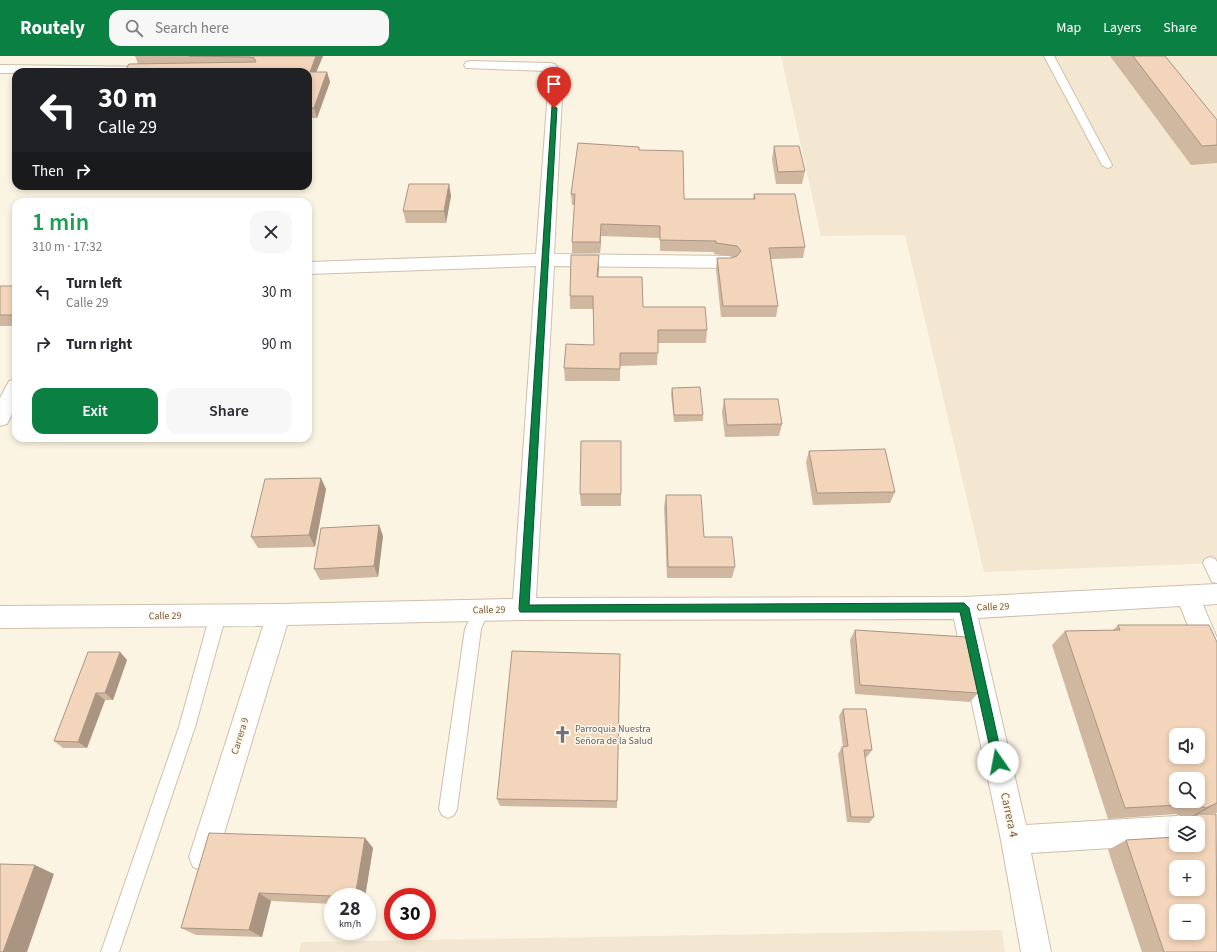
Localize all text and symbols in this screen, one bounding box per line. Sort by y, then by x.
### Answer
search box [109,10,389,46]
text: Routely [20,15,85,42]
icon: search [123,17,145,39]
text: Search here [155,18,229,39]
text: Map [1056,18,1081,38]
text: Layers [1103,18,1141,38]
text: Share [1163,18,1197,38]
pin [537,67,571,108]
icon: arrive [543,73,565,95]
text: 30 m [98,78,157,118]
icon: left [32,84,84,136]
text: Calle 29 [98,115,157,140]
icon: right [72,160,94,182]
text: Then [32,161,64,182]
text: 1 min [32,205,89,240]
button: close [250,211,292,253]
text: 310 m · 17:32 [32,238,102,256]
text: Turn left [66,273,122,294]
icon: left [32,281,54,303]
text: 30 m [262,282,292,303]
text: Calle 29 [66,294,109,312]
icon: right [32,333,54,355]
text: Turn right [66,334,132,355]
text: 90 m [262,334,292,355]
button: Exit [32,388,158,434]
button: Share [166,388,292,434]
street label: Calle 29 [976,599,1010,615]
street label: Calle 29 [473,603,506,617]
street label: Calle 29 [149,609,182,623]
street label: Carrera 9 [228,716,252,756]
place label: Parroquia Nuestra Señora de la Salud [575,722,652,748]
church icon: Parroquia Nuestra Señora de la Salud [552,725,572,745]
map controls [1169,728,1205,940]
button: sound [1169,728,1205,764]
position arrow [977,741,1019,783]
button: search [1169,772,1205,808]
street label: Carrera 4 [996,791,1022,839]
button: layers [1169,816,1205,852]
button: + [1169,860,1205,896]
speed limit sign: 30 [384,888,436,940]
text: 28 [339,895,361,923]
button: − [1169,904,1205,940]
text: km/h [339,917,361,931]

